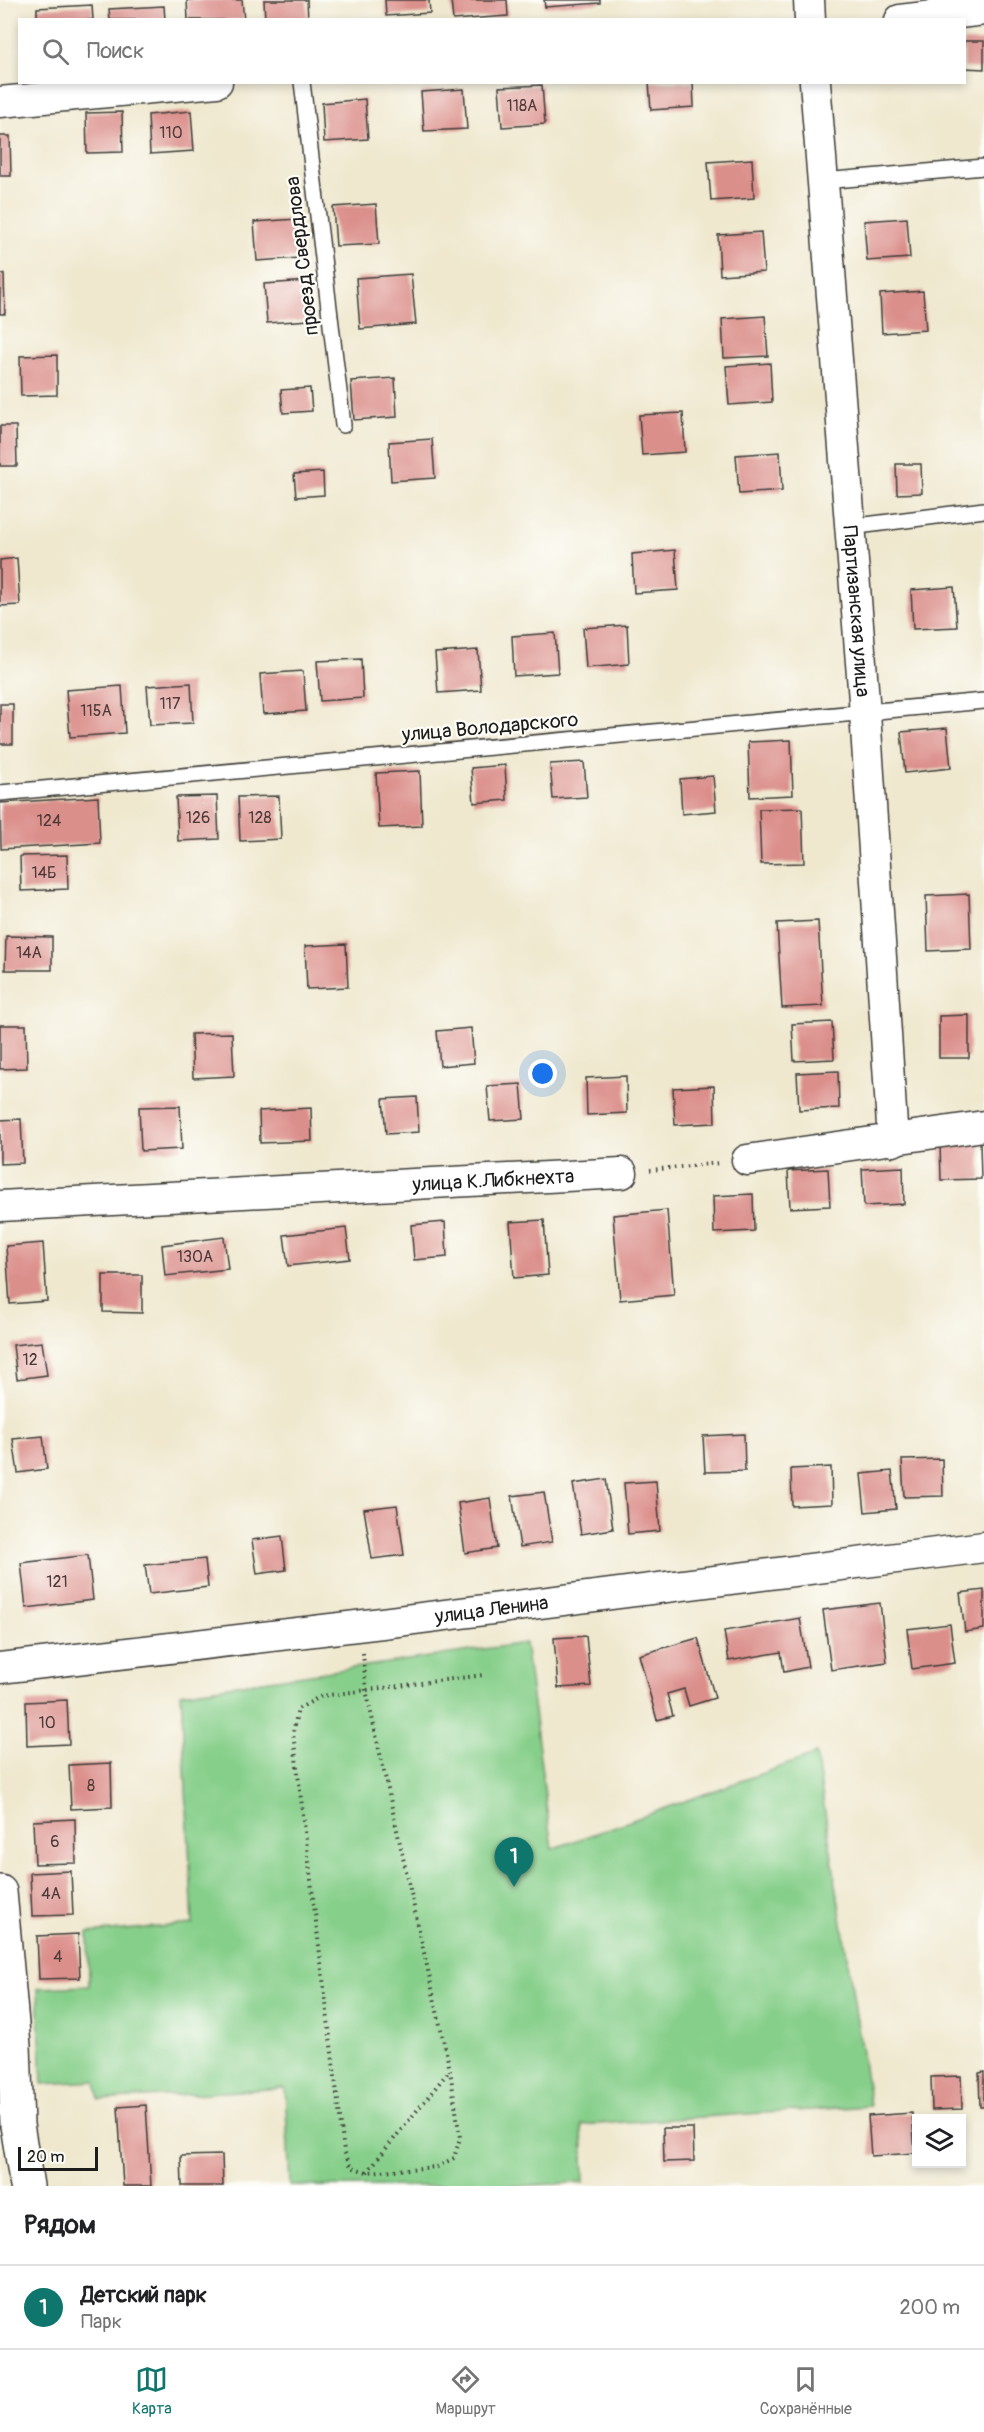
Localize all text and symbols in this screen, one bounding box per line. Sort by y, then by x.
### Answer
search box [18,18,966,84]
icon: search [39,35,72,68]
text: Поиск [87,37,144,65]
house number: 118А [507,96,537,116]
house number: 110 [159,123,183,143]
street label: проезд Свердлова [280,175,324,337]
street label: Партизанская улица [838,525,876,698]
house number: 117 [160,694,181,714]
house number: 115А [80,701,112,721]
street label: улица Володарского [400,707,579,747]
house number: 126 [186,808,210,828]
house number: 128 [248,808,272,828]
house number: 124 [37,811,61,831]
house number: 14Б [31,863,57,883]
house number: 14А [16,943,42,963]
your location [528,1059,557,1088]
street label: улица К.Либкнехта [411,1163,575,1197]
house number: 130А [177,1247,213,1267]
house number: 12 [22,1350,38,1370]
house number: 121 [46,1572,68,1592]
street label: улица Ленина [432,1590,550,1629]
house number: 10 [38,1713,56,1733]
house number: 8 [87,1776,95,1796]
house number: 6 [50,1832,60,1852]
pin: 1 [494,1838,534,1887]
house number: 4А [41,1884,61,1904]
house number: 4 [53,1947,63,1967]
map controls [912,2114,966,2168]
button: layers [912,2114,966,2168]
scale bar [18,2144,98,2172]
text: 20 m [27,2147,65,2167]
text: Рядом [24,2209,96,2241]
text: Детский парк [81,2281,207,2309]
text: 1 [40,2295,47,2320]
text: 200 m [899,2295,960,2320]
text: Парк [81,2309,122,2334]
tab: Карта [132,2363,172,2419]
tab: Маршрут [436,2363,496,2419]
tab: Сохранённые [760,2363,852,2419]

